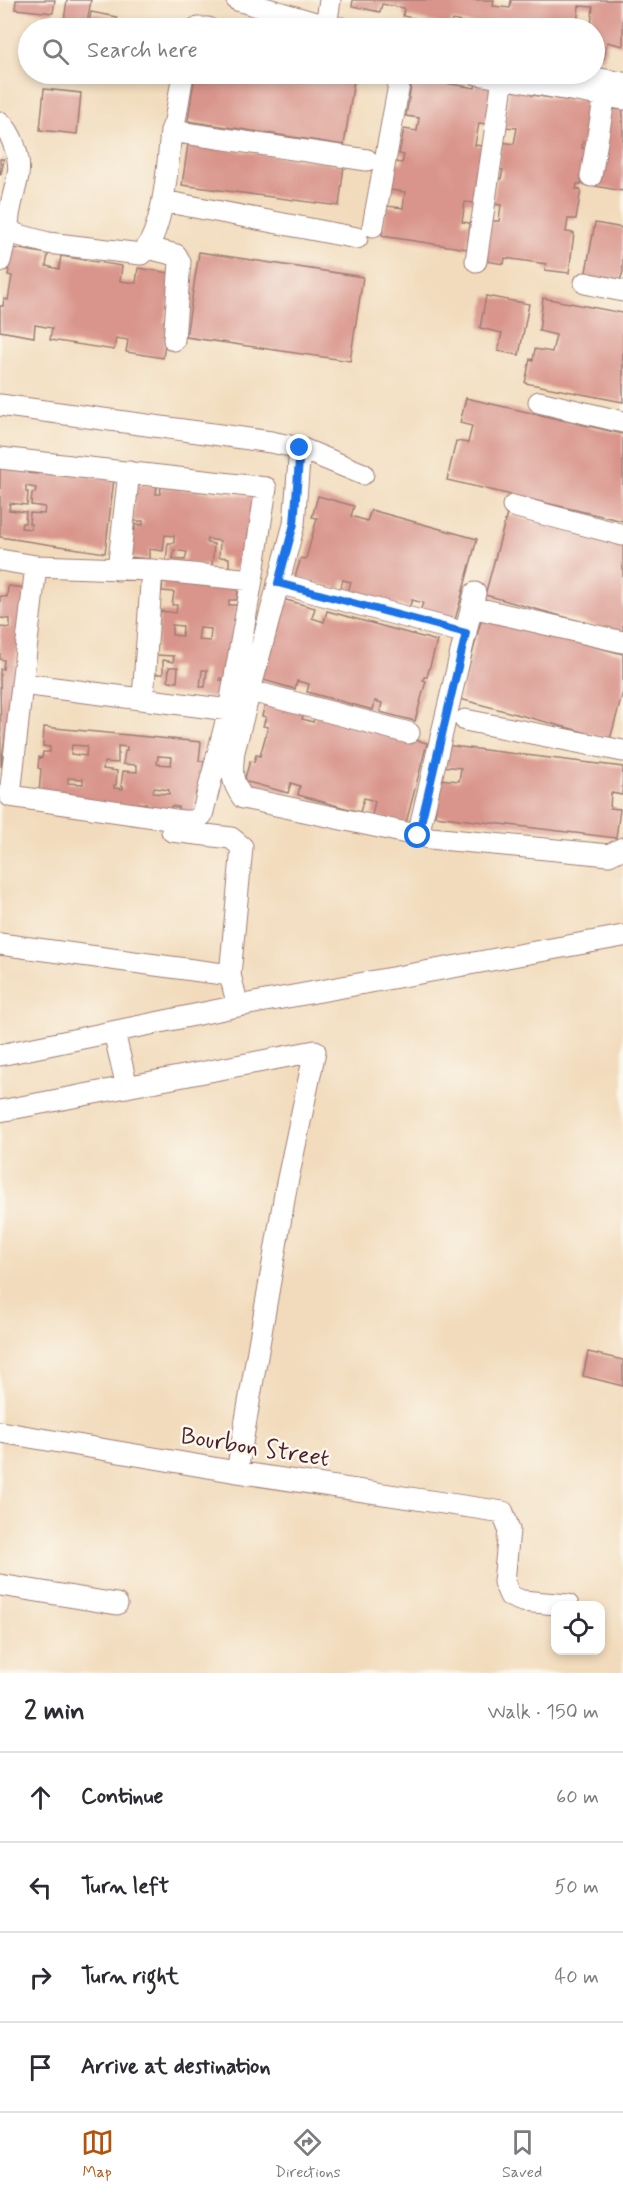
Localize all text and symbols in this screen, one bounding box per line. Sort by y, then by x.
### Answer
search box [18,18,605,84]
icon: search [39,35,72,68]
text: Search here [87,37,198,65]
route end [286,434,312,460]
route start [404,822,430,848]
street label: Bourbon Street [178,1421,332,1475]
map controls [551,1601,605,1655]
button: locate [551,1601,605,1655]
text: 2 min [24,1695,85,1729]
text: Walk · 150 m [487,1699,599,1726]
icon: ahead [24,1781,57,1814]
text: Continue [81,1783,163,1811]
text: 60 m [556,1784,599,1811]
icon: left [24,1871,57,1904]
text: Turn left [81,1873,169,1901]
text: 50 m [554,1874,599,1901]
icon: right [24,1961,57,1994]
text: Turn right [81,1963,179,1991]
text: 40 m [555,1964,599,1991]
icon: arrive [24,2051,57,2084]
text: Arrive at destination [81,2053,271,2081]
tab: Map [81,2126,114,2183]
tab: Directions [275,2126,341,2183]
tab: Saved [502,2126,542,2183]

